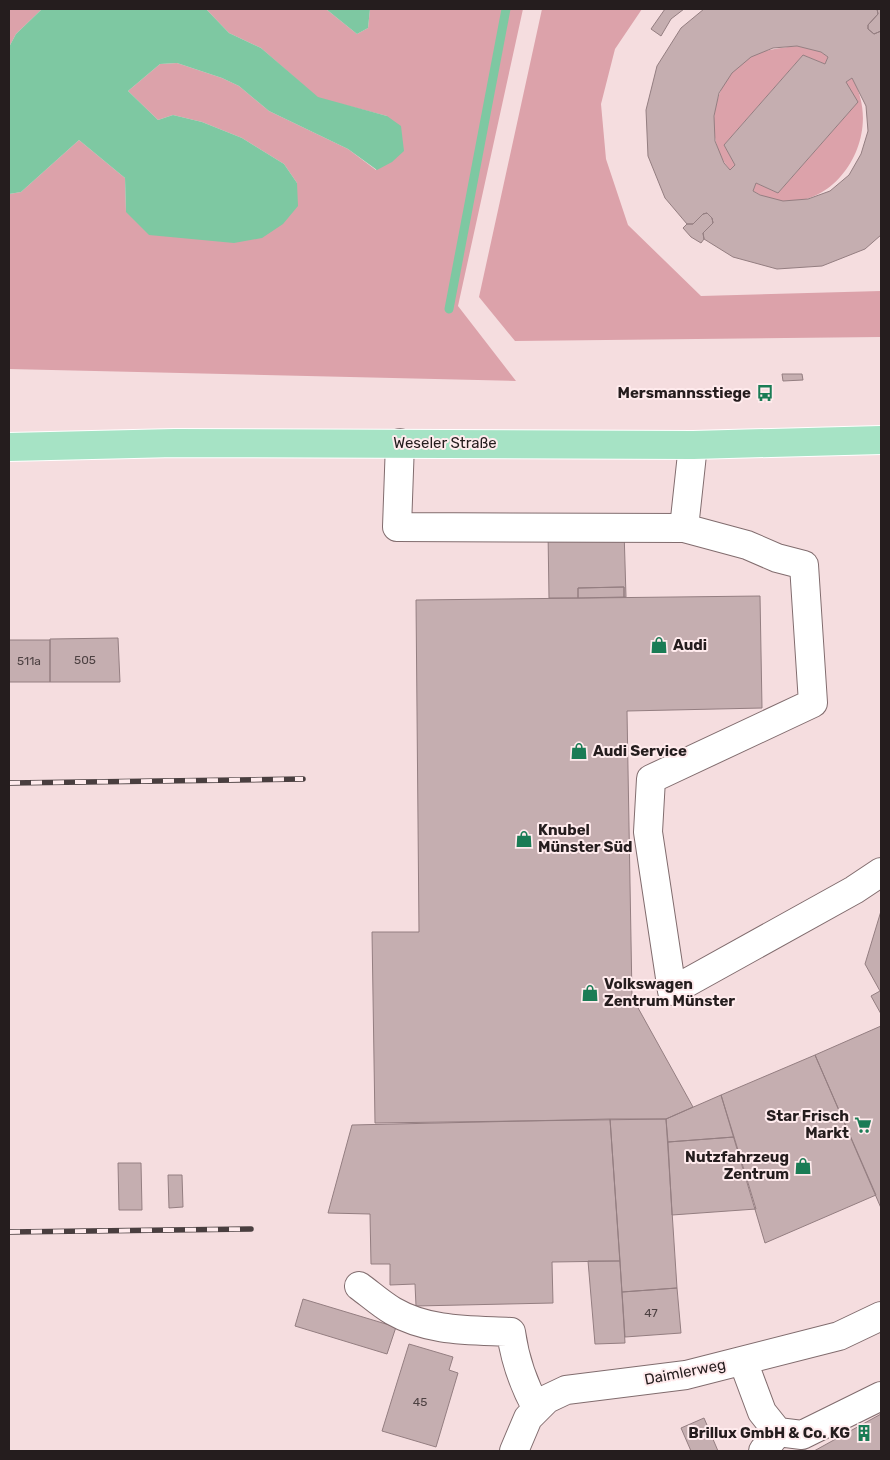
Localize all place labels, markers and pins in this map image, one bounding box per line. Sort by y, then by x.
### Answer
bus stop icon: Mersmannsstiege [755,383,775,403]
place label: Mersmannsstiege [618,384,751,402]
shop icon: Audi [649,635,669,655]
place label: Audi [673,636,707,654]
shop icon: Audi Service [569,741,589,761]
place label: Audi Service [593,742,687,760]
place label: Knubel Münster Süd [538,821,633,856]
shop icon: Knubel Münster Süd [514,829,534,849]
place label: Volkswagen Zentrum Münster [604,975,735,1010]
shop icon: Volkswagen Zentrum Münster [580,983,600,1003]
place label: Star Frisch Markt [766,1107,849,1142]
supermarket icon: Star Frisch Markt [853,1115,873,1135]
place label: Nutzfahrzeug Zentrum [685,1148,789,1183]
shop icon: Nutzfahrzeug Zentrum [793,1156,813,1176]
building icon: Brillux GmbH & Co. KG [854,1423,874,1443]
place label: Brillux GmbH & Co. KG [688,1424,850,1442]

